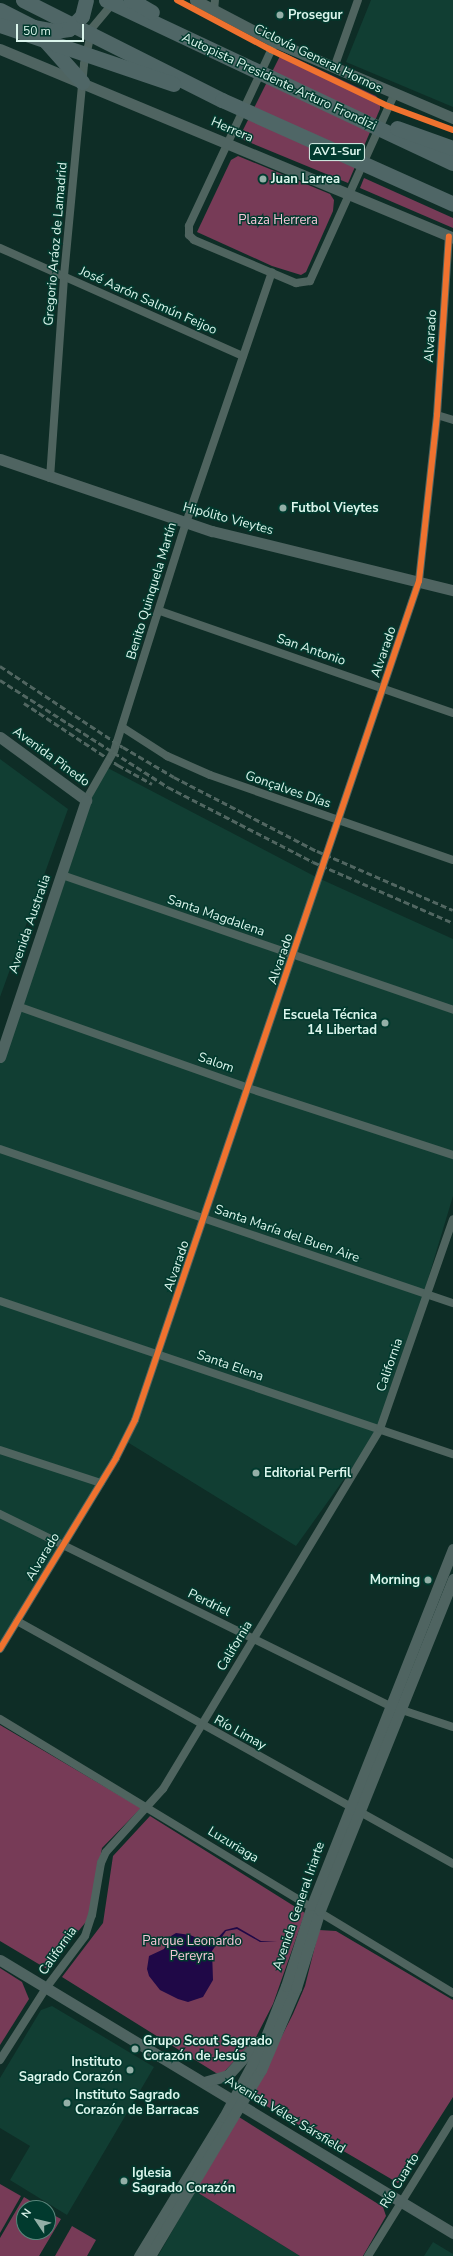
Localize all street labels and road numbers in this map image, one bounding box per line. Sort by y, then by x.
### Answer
street label: Ciclovía General Hornos [251,21,385,97]
street label: Autopista Presidente Arturo Frondizi [179,30,379,134]
street label: Herrera [209,114,255,146]
road number: AV1-Sur [308,142,366,162]
street label: Gregorio Aráoz de Lamadrid [41,162,71,326]
street label: José Aarón Salmún Feijoo [77,264,219,338]
street label: Alvarado [421,309,441,363]
street label: Hipólito Vieytes [181,499,275,539]
street label: Benito Quinquela Martín [124,521,180,661]
street label: Alvarado [368,624,400,680]
street label: San Antonio [275,631,347,669]
street label: Avenida Pinedo [10,724,92,790]
street label: Gonçalves Días [243,768,333,812]
street label: Avenida Australia [6,872,54,976]
street label: Santa Magdalena [165,892,267,940]
street label: Alvarado [265,931,297,987]
street label: Salom [196,1050,236,1076]
street label: Santa María del Buen Aire [212,1202,362,1266]
street label: Alvarado [161,1238,193,1294]
street label: California [374,1336,406,1394]
street label: Santa Elena [195,1347,265,1385]
street label: Alvarado [23,1530,63,1584]
street label: Perdriel [185,1586,233,1620]
street label: California [214,1618,256,1674]
street label: Río Limay [211,1712,269,1754]
street label: Luzuriaga [205,1824,261,1866]
street label: Avenida General Iriarte [270,1840,328,1972]
street label: California [36,1924,80,1978]
street label: Avenida Vélez Sársfield [222,2073,348,2157]
street label: Río Cuarto [377,2151,423,2211]

